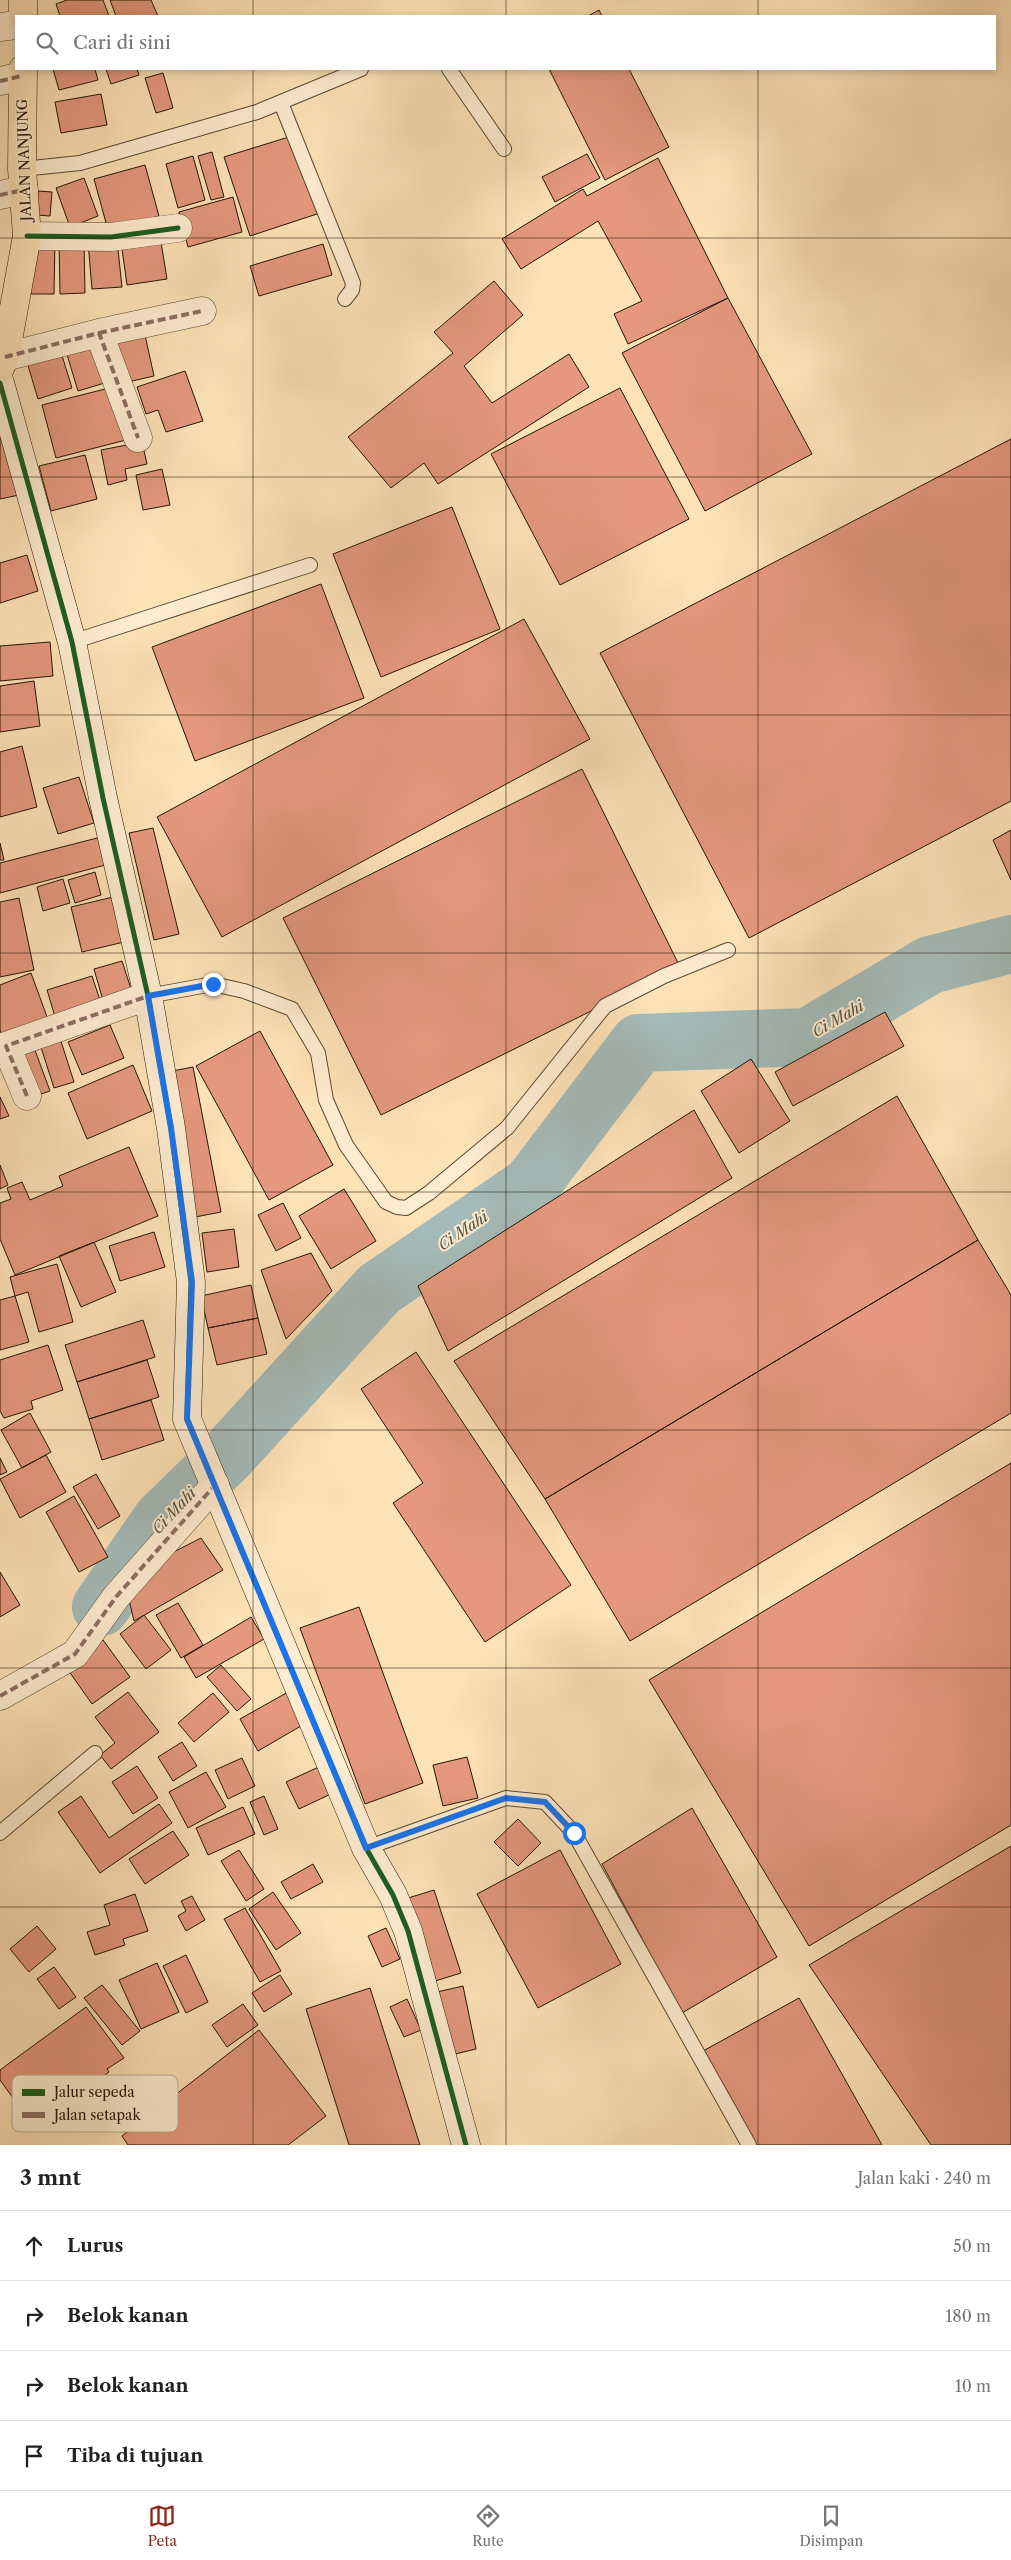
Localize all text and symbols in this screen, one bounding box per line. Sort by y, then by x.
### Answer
search box [15,15,996,70]
icon: search [33,29,61,57]
text: Cari di sini [73,31,171,54]
street label: JALAN NANJUNG [13,99,35,223]
route end [202,973,225,996]
water label: Ci Mahi [809,996,868,1041]
water label: Ci Mahi [434,1206,493,1254]
water label: Ci Mahi [147,1483,201,1538]
route start [563,1822,586,1845]
legend [12,2075,178,2132]
text: Jalur sepeda [52,2083,135,2101]
text: Jalan setapak [52,2106,141,2124]
text: 3 mnt [20,2165,81,2190]
text: Jalan kaki · 240 m [857,2168,991,2188]
icon: ahead [20,2232,48,2260]
text: Lurus [67,2234,123,2257]
text: 50 m [953,2236,991,2256]
icon: right [20,2302,48,2330]
text: Belok kanan [67,2304,189,2327]
text: 180 m [945,2306,991,2326]
icon: right [20,2372,48,2400]
text: Belok kanan [67,2374,189,2397]
text: 10 m [955,2376,991,2396]
icon: arrive [20,2442,48,2470]
text: Tiba di tujuan [67,2444,203,2467]
tab: Peta [148,2502,177,2550]
tab: Rute [472,2502,504,2550]
tab: Disimpan [799,2502,863,2550]

